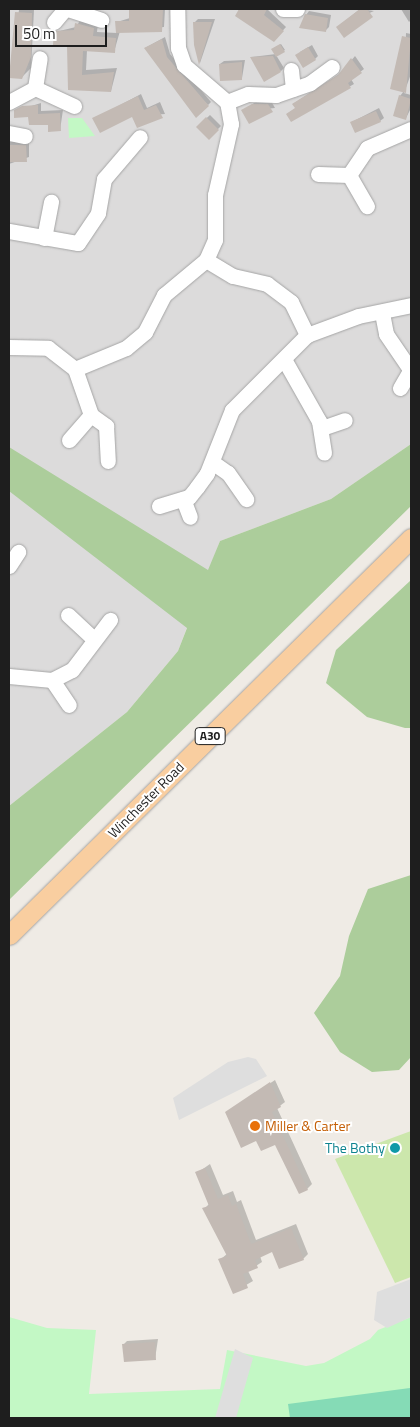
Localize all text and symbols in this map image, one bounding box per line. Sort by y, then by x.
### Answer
scale bar [18,15,110,47]
text: 50 m [23,22,56,45]
road number: A30 [194,726,226,746]
street label: Winchester Road [105,759,187,841]
place label: Miller & Carter [265,1118,350,1134]
marker: Miller & Carter [249,1120,261,1132]
place label: The Bothy [325,1140,385,1156]
marker: The Bothy [389,1142,401,1154]

